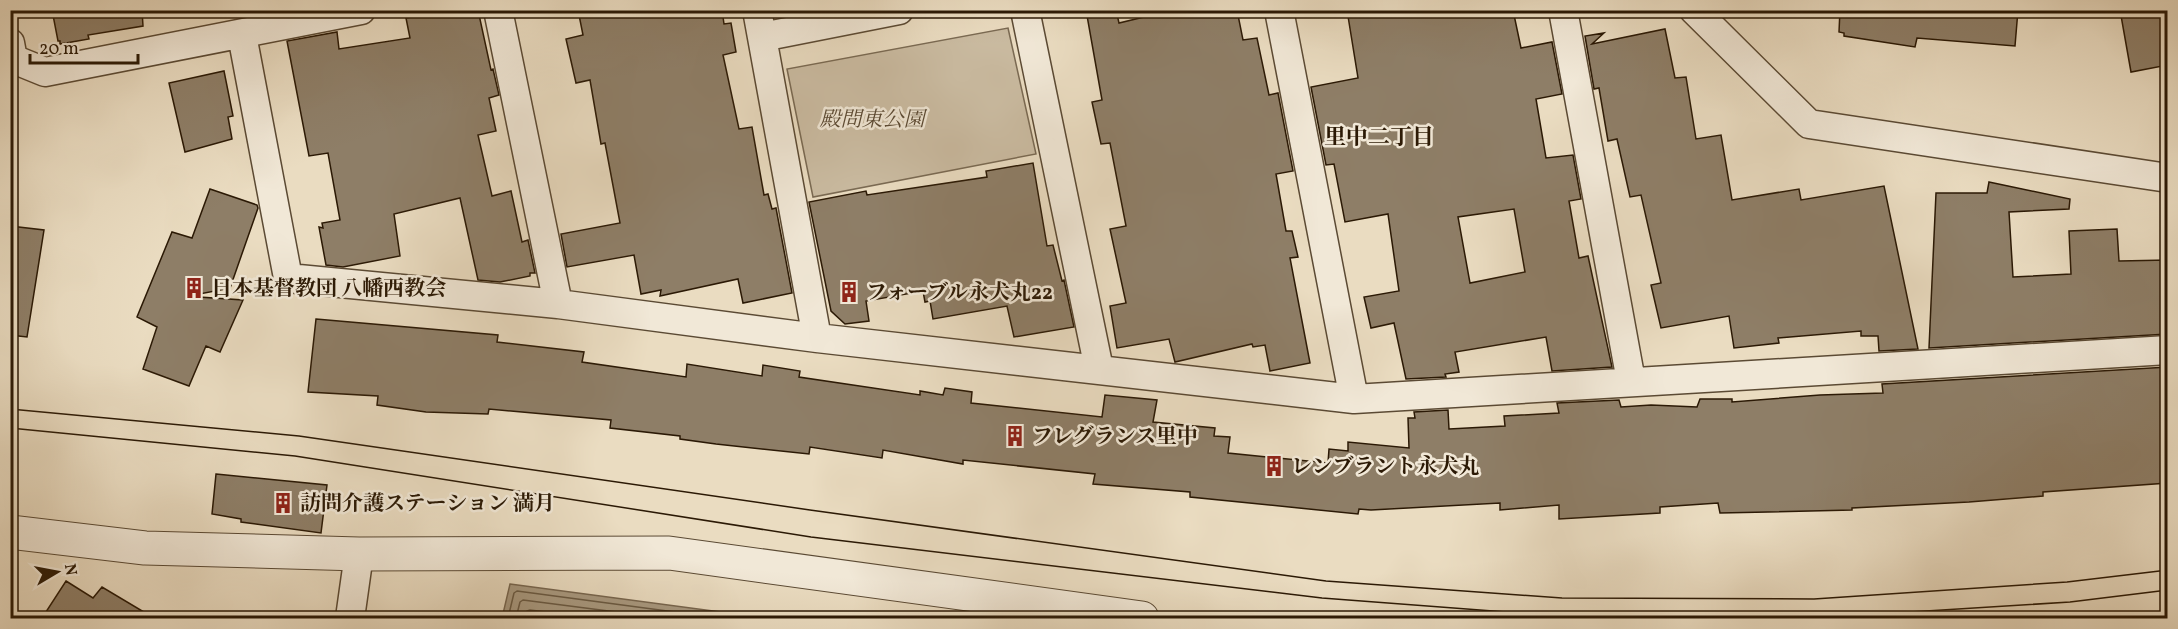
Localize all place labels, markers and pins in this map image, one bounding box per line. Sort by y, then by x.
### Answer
place label: 日本基督教団 八幡西教会 [211,275,446,304]
building icon: 日本基督教団 八幡西教会 [182,276,206,300]
place label: フォーブル永犬丸22 [866,279,1053,308]
building icon: フォーブル永犬丸22 [837,280,861,304]
place label: フレグランス里中 [1032,423,1198,452]
building icon: フレグランス里中 [1003,424,1027,448]
place label: レンブラント永犬丸 [1291,453,1479,482]
building icon: レンブラント永犬丸 [1262,454,1286,478]
place label: 訪問介護ステーション 満月 [300,490,555,519]
building icon: 訪問介護ステーション 満月 [271,491,295,515]

